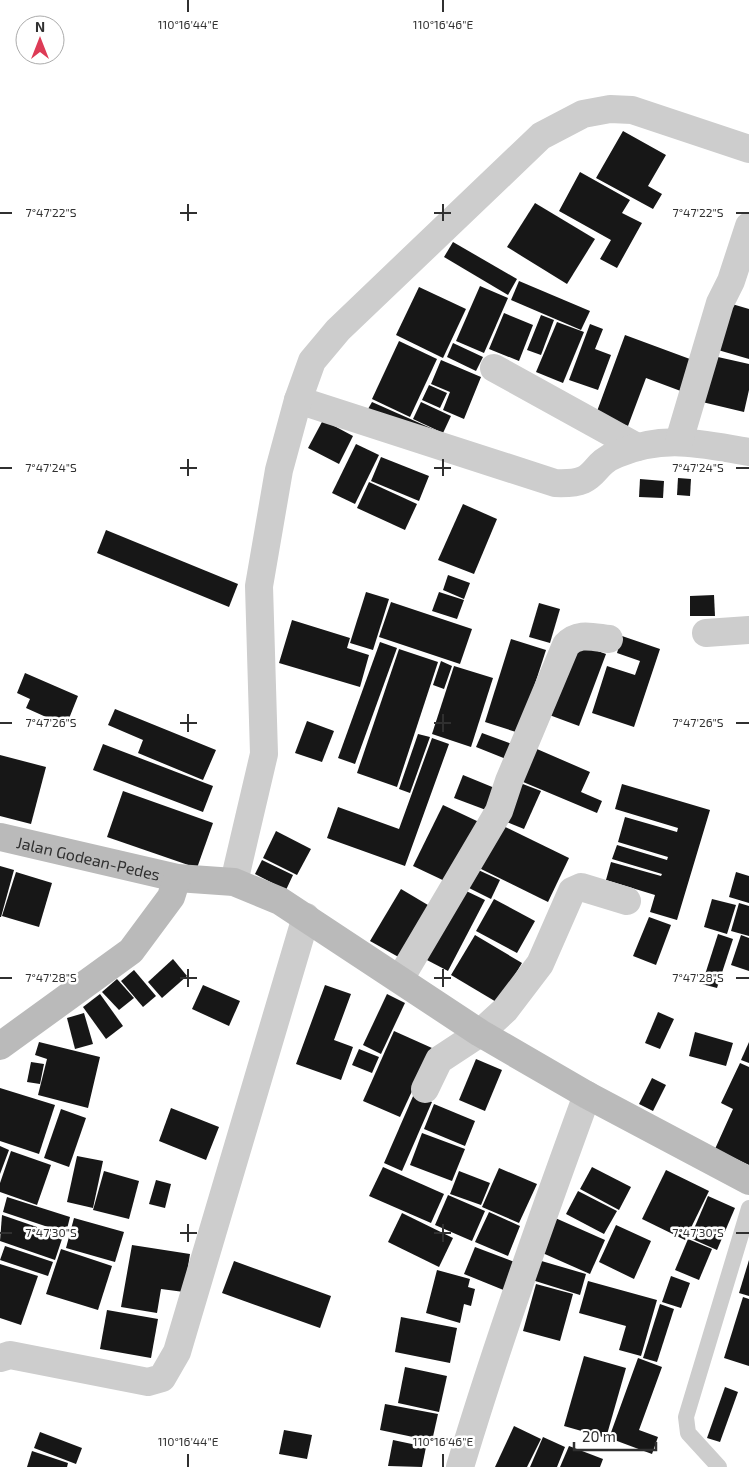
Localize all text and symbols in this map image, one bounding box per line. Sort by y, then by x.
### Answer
north arrow [15,15,65,65]
text: 110°16'44"E [158,17,219,31]
text: 110°16'46"E [413,17,473,31]
text: N [35,18,45,35]
text: 7°47'22"S [26,205,77,219]
text: 7°47'22"S [673,205,724,219]
text: 7°47'24"S [25,460,77,474]
text: 7°47'24"S [672,460,724,474]
text: 7°47'26"S [25,715,77,729]
text: 7°47'26"S [672,715,724,729]
street label: Jalan Godean-Pedes [15,832,162,883]
text: 7°47'28"S [25,970,77,984]
text: 7°47'28"S [672,970,724,984]
text: 7°47'30"S [25,1225,77,1239]
text: 7°47'30"S [672,1225,724,1239]
scale bar [574,1420,656,1452]
text: 20 m [582,1427,616,1445]
text: 110°16'44"E [158,1434,219,1448]
text: 110°16'46"E [413,1434,473,1448]

